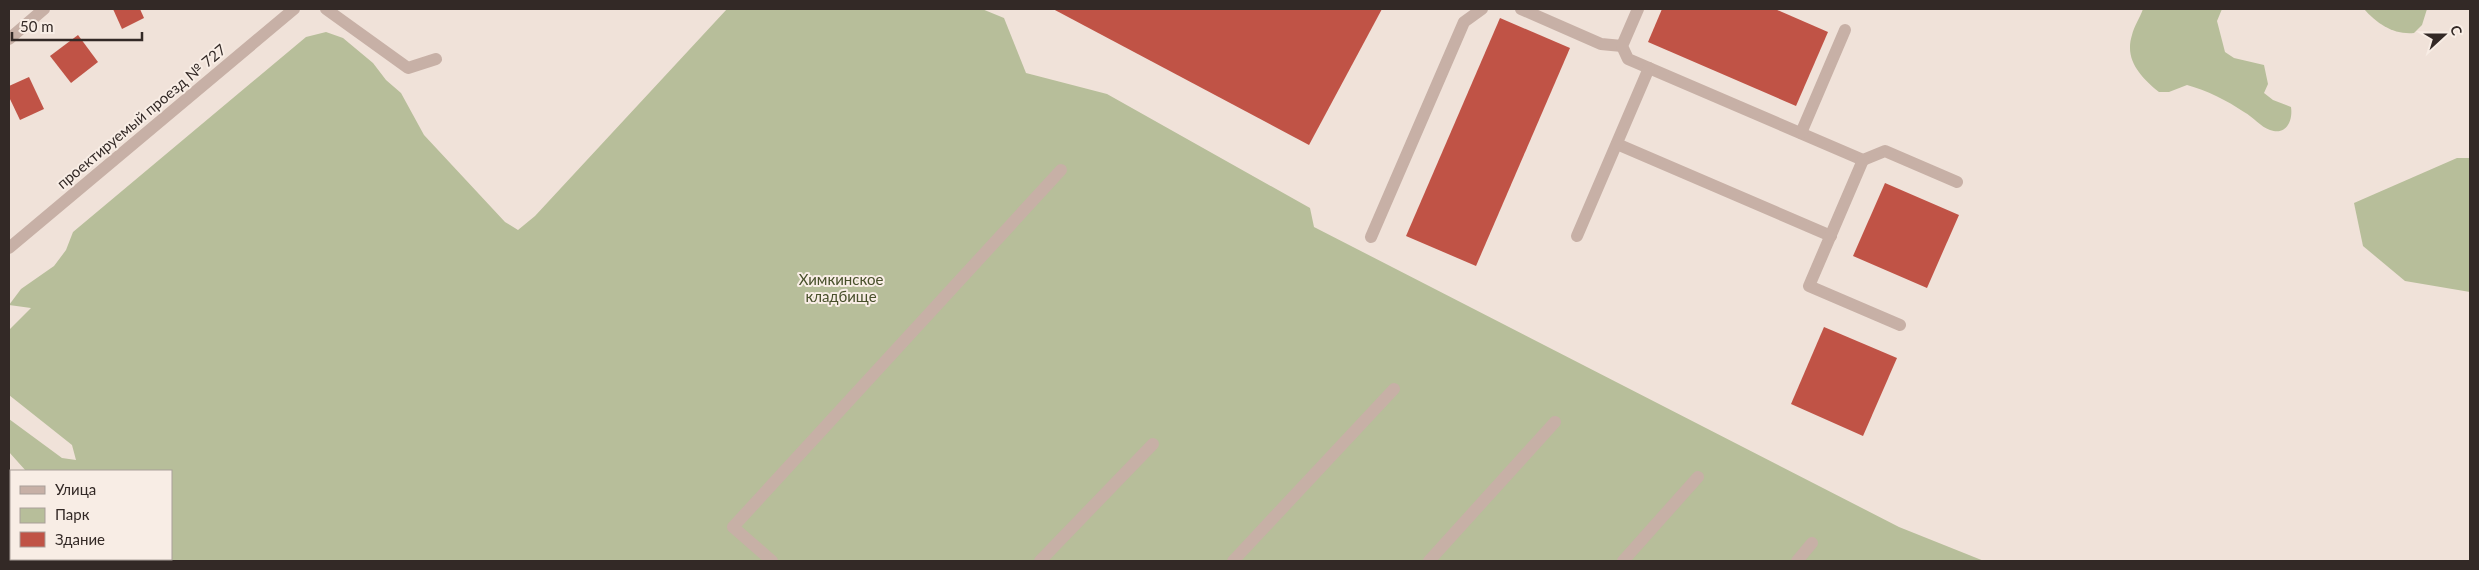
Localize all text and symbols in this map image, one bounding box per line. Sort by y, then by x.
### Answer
scale bar [12,10,142,42]
north arrow [2419,10,2469,60]
text: 50 m [20,17,54,35]
text: С [2447,23,2466,38]
street label: проектируемый проезд № 727 [53,40,229,192]
park label: Химкинское кладбище [799,270,883,305]
legend [10,470,172,560]
text: Улица [55,480,96,498]
text: Парк [55,505,90,523]
text: Здание [55,530,105,548]

